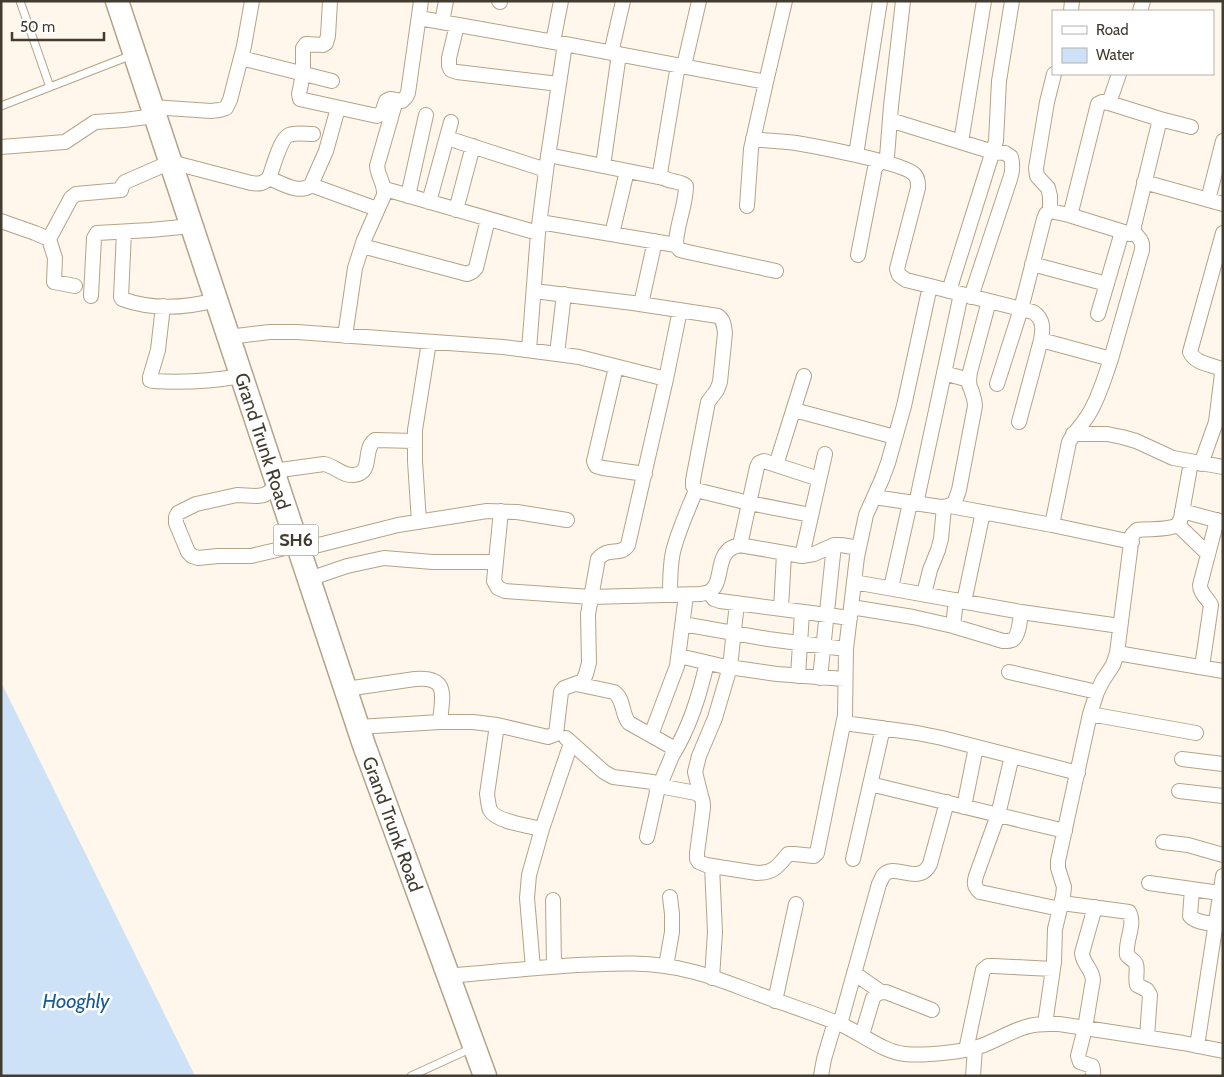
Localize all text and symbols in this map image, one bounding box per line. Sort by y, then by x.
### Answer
scale bar [12,10,105,42]
legend [1052,10,1214,75]
text: 50 m [20,18,55,36]
text: Road [1096,21,1129,39]
text: Water [1096,46,1134,64]
street label: Grand Trunk Road [230,370,295,512]
road number: SH6 [274,524,318,556]
street label: Grand Trunk Road [357,753,428,895]
water label: Hooghly [42,989,110,1013]

